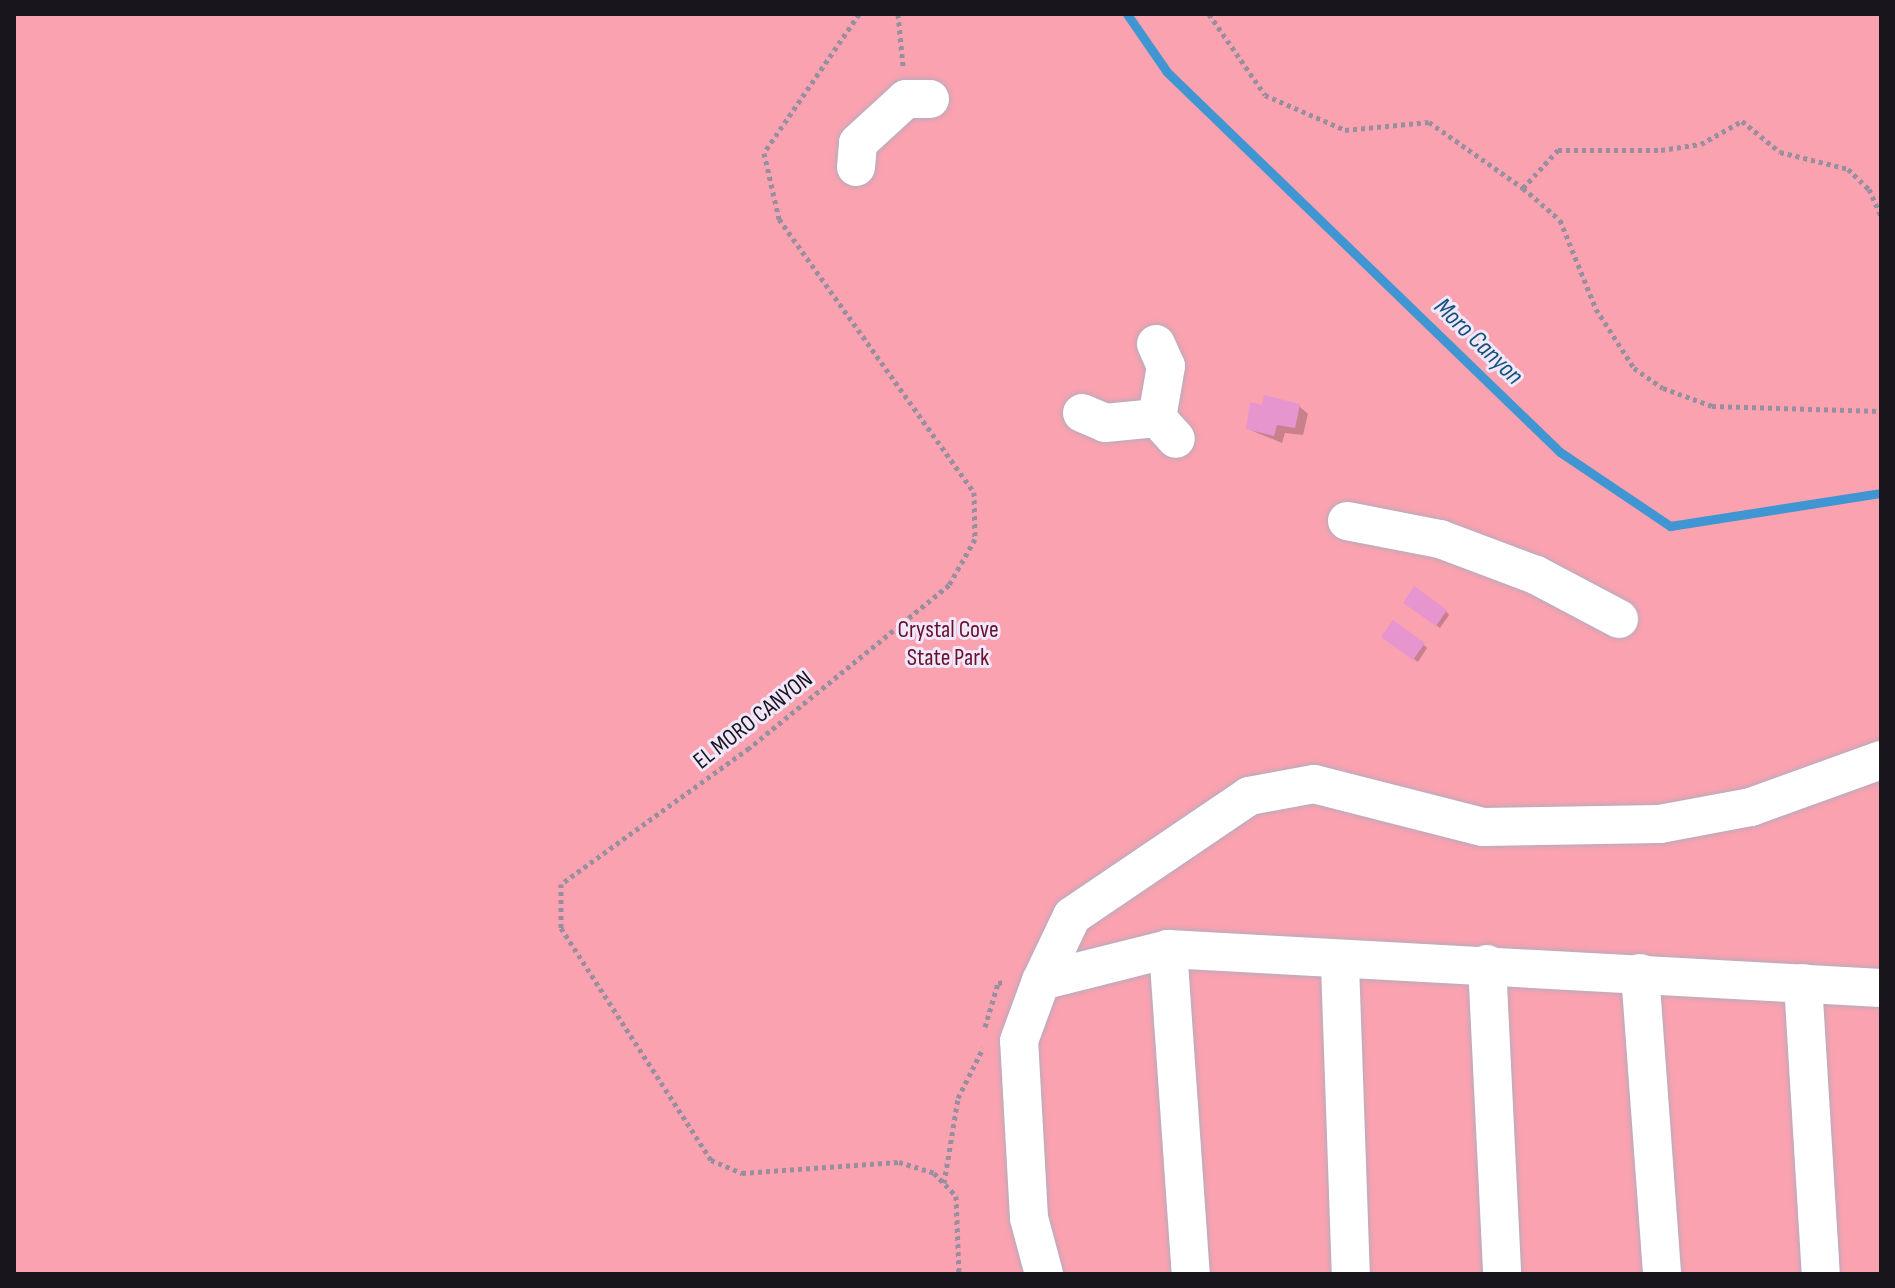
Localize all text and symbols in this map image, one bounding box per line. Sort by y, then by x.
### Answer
water label: Moro Canyon [1427,292,1529,392]
park label: Crystal Cove State Park [897,616,999,672]
street label: EL MORO CANYON [688,665,818,775]

